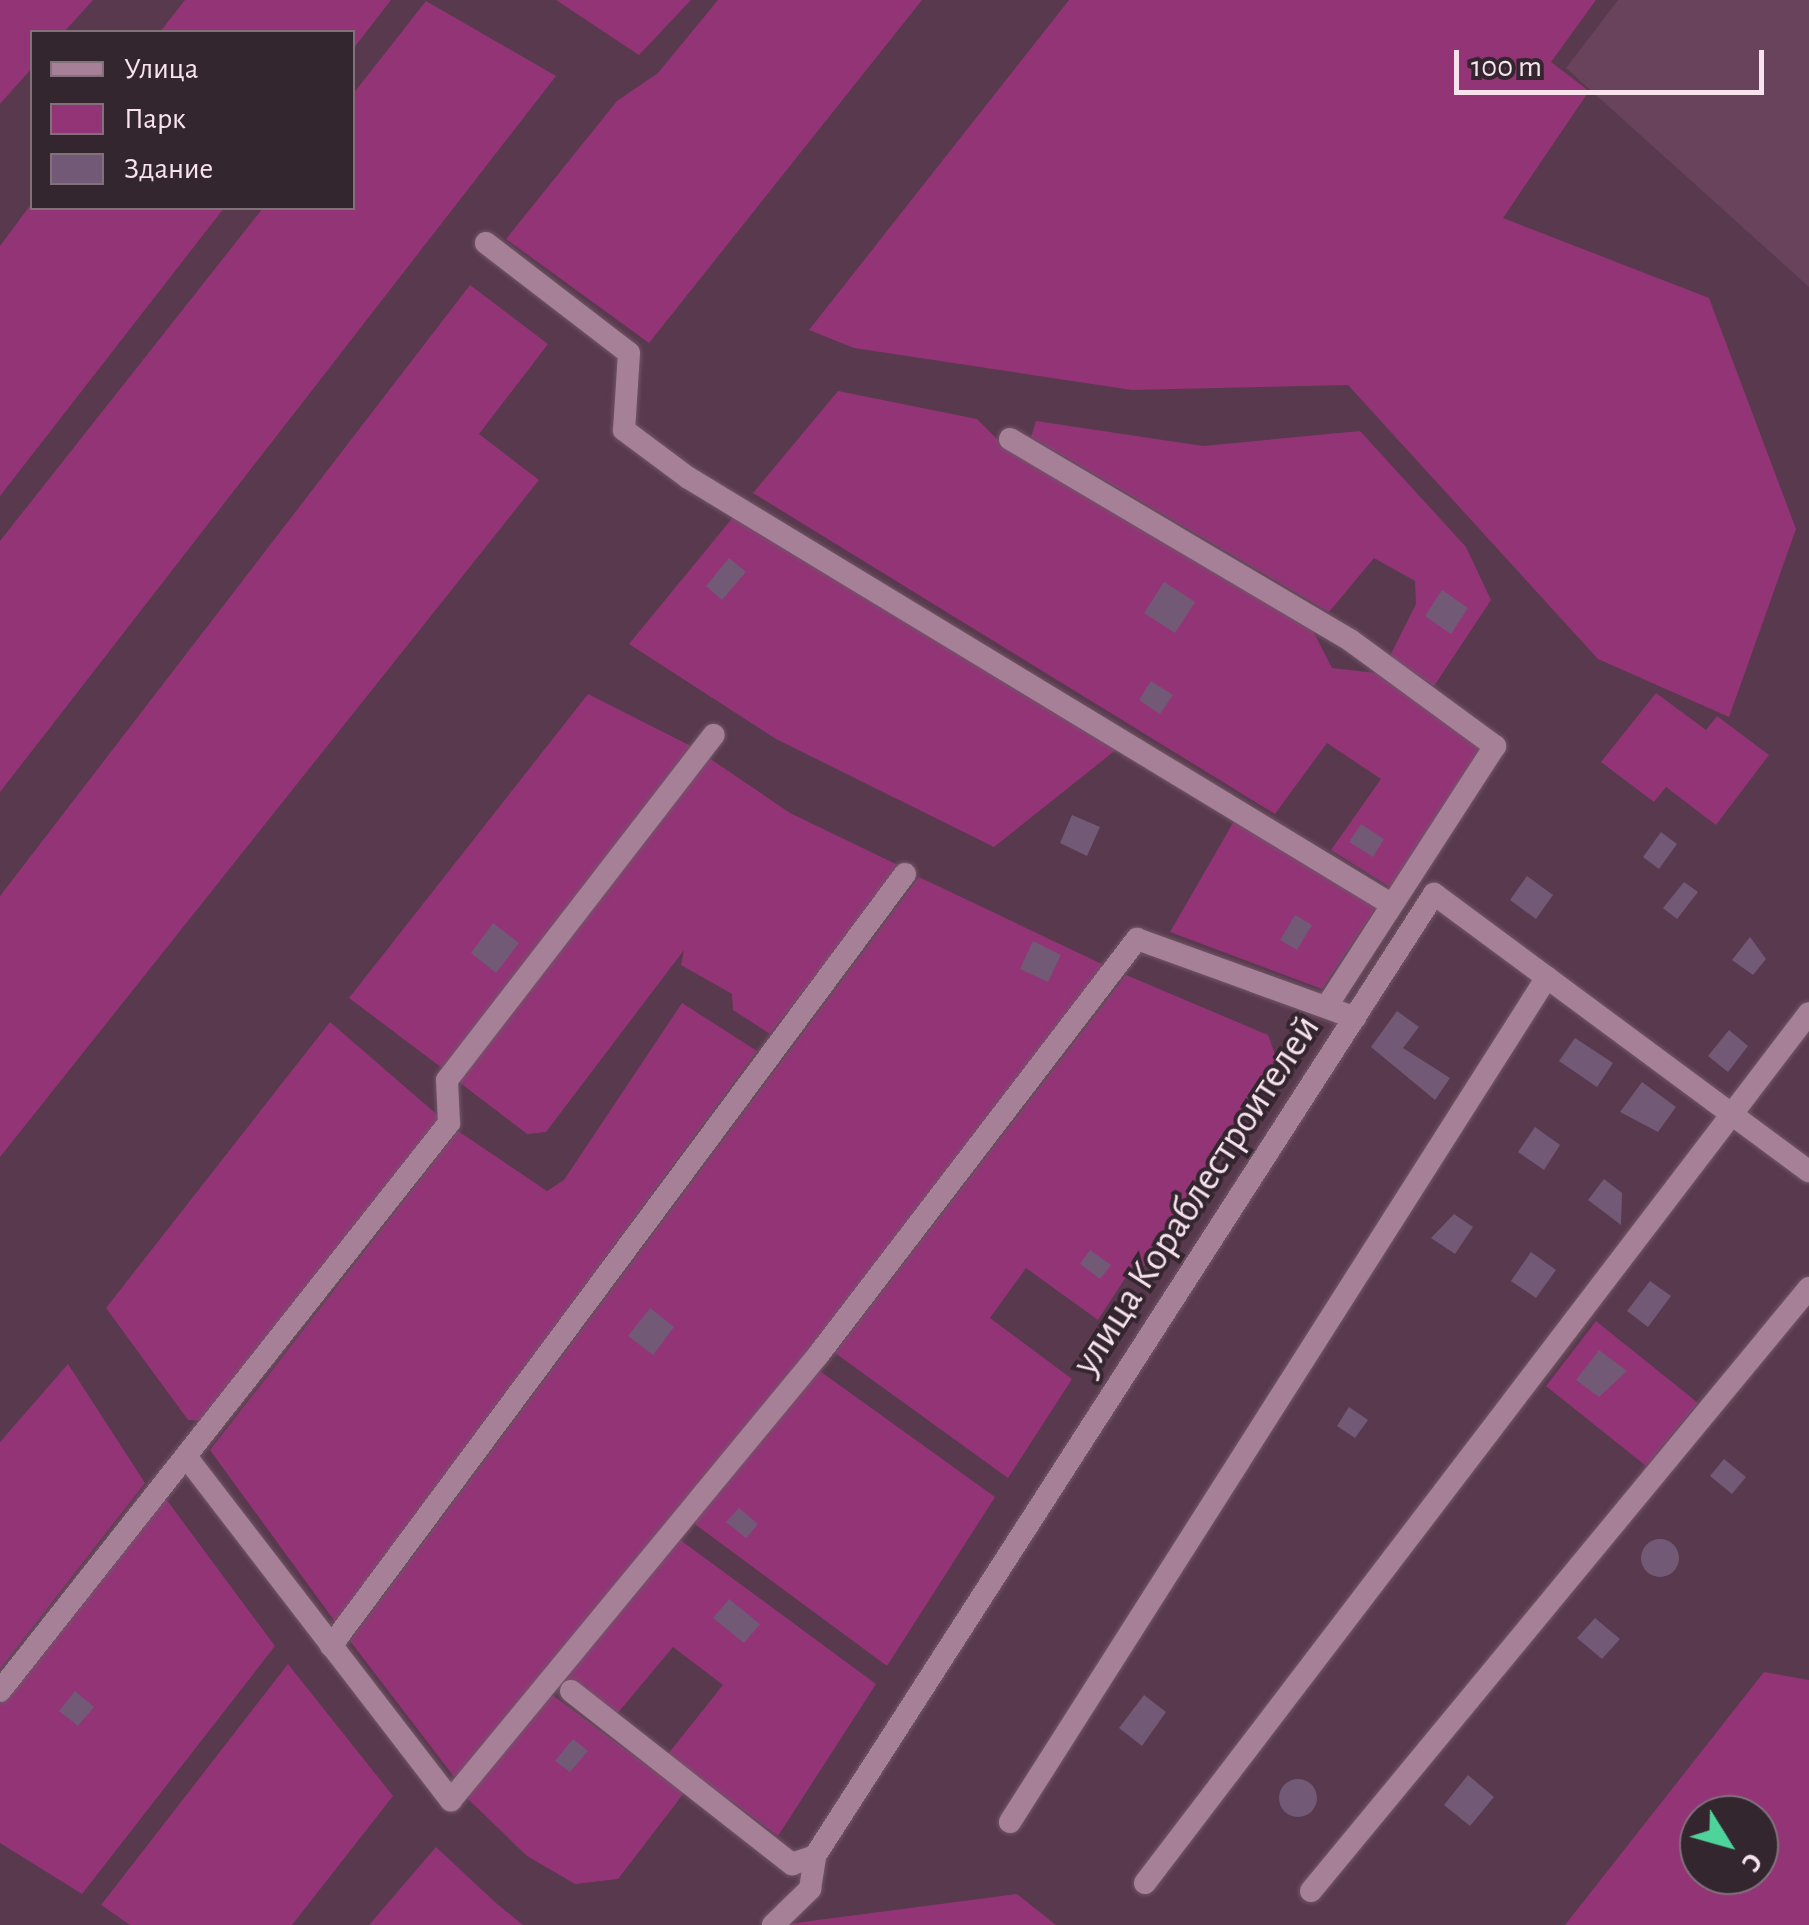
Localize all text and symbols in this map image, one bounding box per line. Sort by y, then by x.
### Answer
legend [30,30,355,210]
scale bar [1459,30,1769,92]
text: 100 m [1471,52,1542,82]
text: Улица [124,54,199,84]
text: Парк [124,104,186,134]
text: Здание [124,154,213,184]
street label: улица Кораблестроителей [1062,1006,1330,1384]
north arrow [1679,1795,1779,1895]
text: С [1736,1847,1767,1876]

